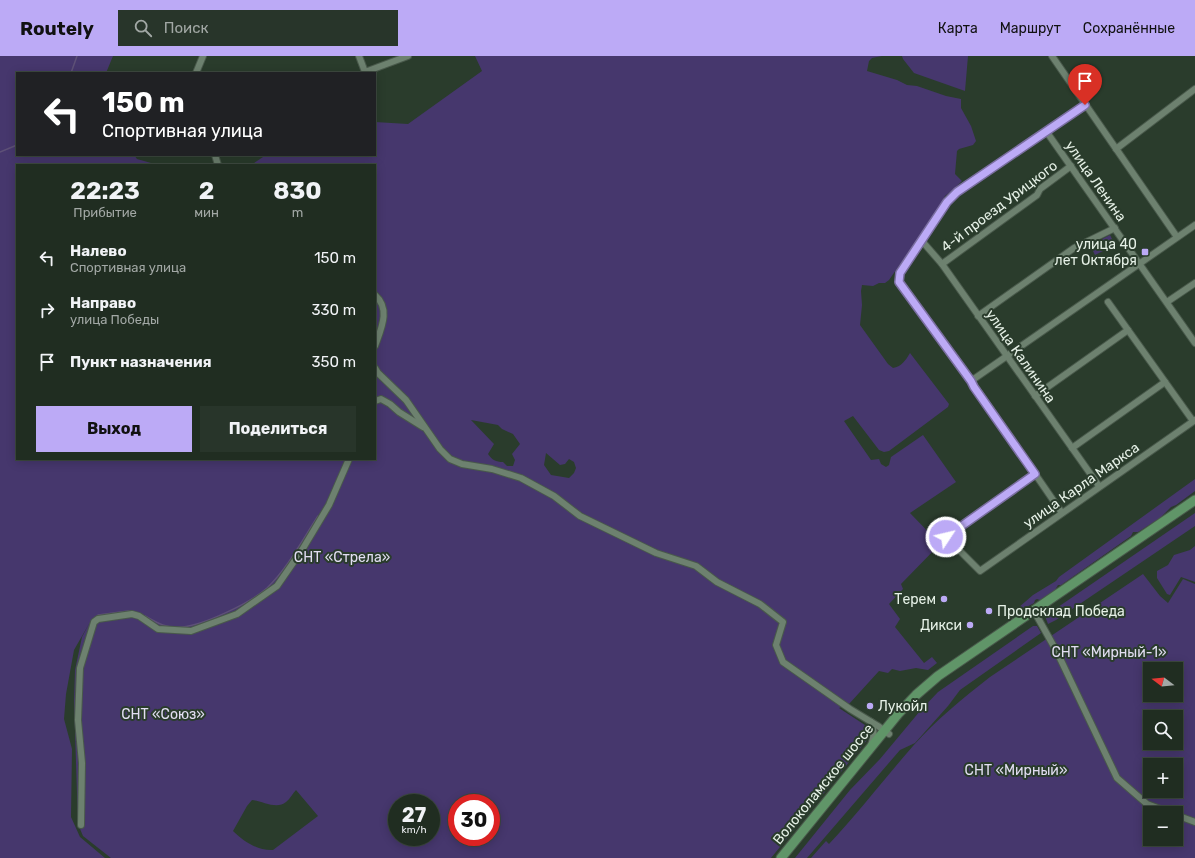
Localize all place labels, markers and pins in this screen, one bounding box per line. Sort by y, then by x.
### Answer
pin [1068,64,1102,105]
place label: улица 40 лет Октября [1055,236,1137,269]
marker: улица 40 лет Октября [1140,247,1150,257]
place label: Терем [894,591,936,608]
marker: Терем [939,594,949,604]
place label: Продсклад Победа [997,603,1125,620]
marker: Продсклад Победа [984,606,994,616]
place label: Дикси [920,617,962,634]
marker: Дикси [965,620,975,630]
place label: Лукойл [878,698,927,715]
marker: Лукойл [865,701,875,711]

